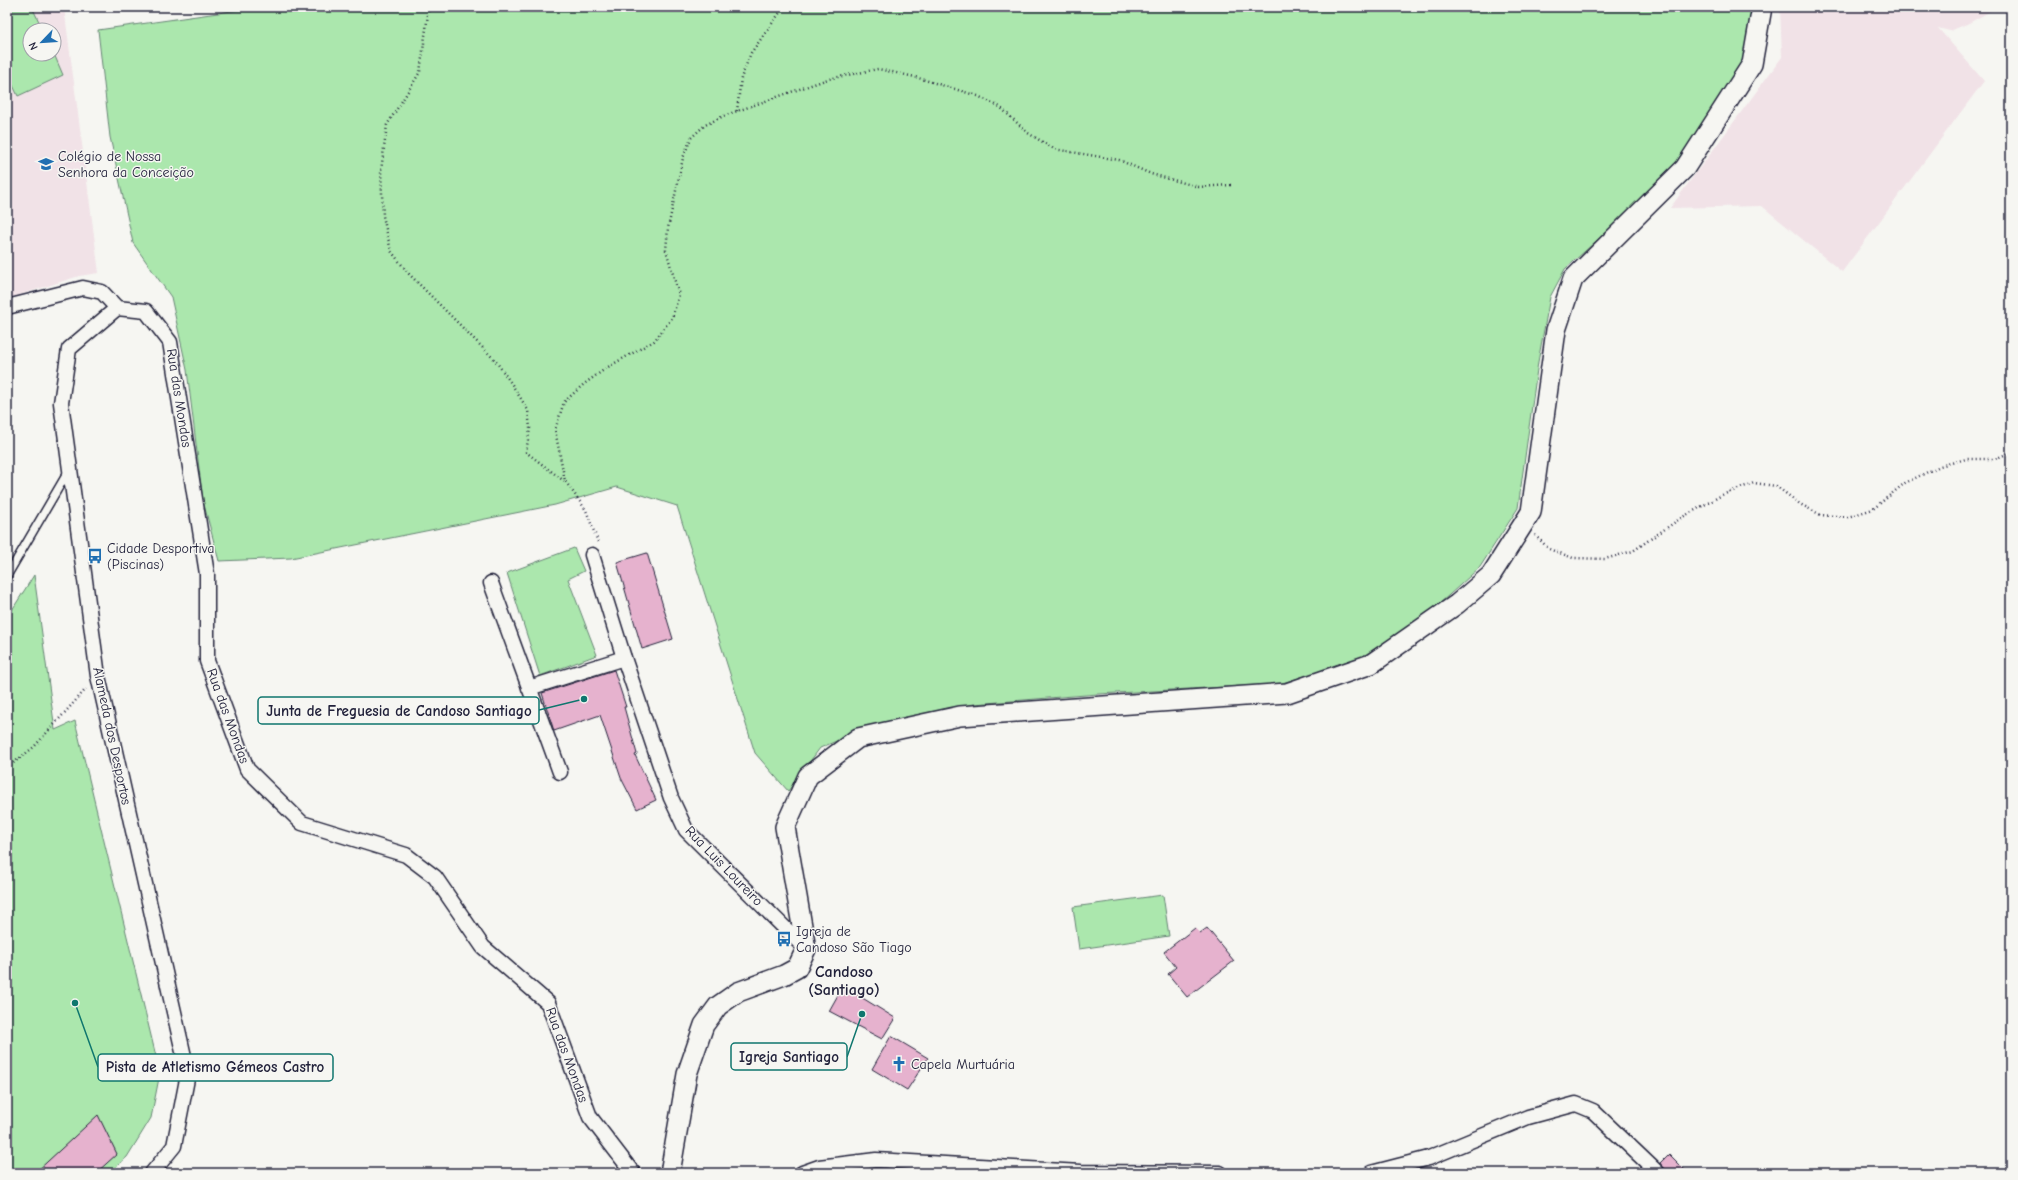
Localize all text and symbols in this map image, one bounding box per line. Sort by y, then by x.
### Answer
north arrow [22,22,62,62]
text: N [26,40,41,52]
place label: Colégio de Nossa Senhora da Conceição [58,148,194,181]
school or university icon: Colégio de Nossa Senhora da Conceição [37,155,55,173]
street label: Rua das Mondas [163,347,195,449]
place label: Cidade Desportiva (Piscinas) [107,540,215,573]
bus stop icon: Cidade Desportiva (Piscinas) [86,547,104,565]
street label: Alameda dos Desportos [89,666,135,807]
street label: Rua das Mondas [203,666,253,766]
callout: Junta de Freguesia de Candoso Santiago [258,697,539,724]
text: Junta de Freguesia de Candoso Santiago [266,702,532,720]
street label: Rua Luis Loureiro [682,822,766,910]
place label: Igreja de Candoso São Tiago [796,923,912,956]
bus stop icon: Igreja de Candoso São Tiago [775,930,793,948]
district label: Candoso (Santiago) [808,963,880,999]
street label: Rua das Mondas [542,1005,592,1105]
callout: Igreja Santiago [731,1043,847,1070]
text: Igreja Santiago [739,1048,839,1066]
callout: Pista de Atletismo Gémeos Castro [98,1054,333,1081]
church icon: Capela Murtuária [890,1055,908,1073]
place label: Capela Murtuária [911,1056,1015,1073]
text: Pista de Atletismo Gémeos Castro [106,1058,325,1076]

